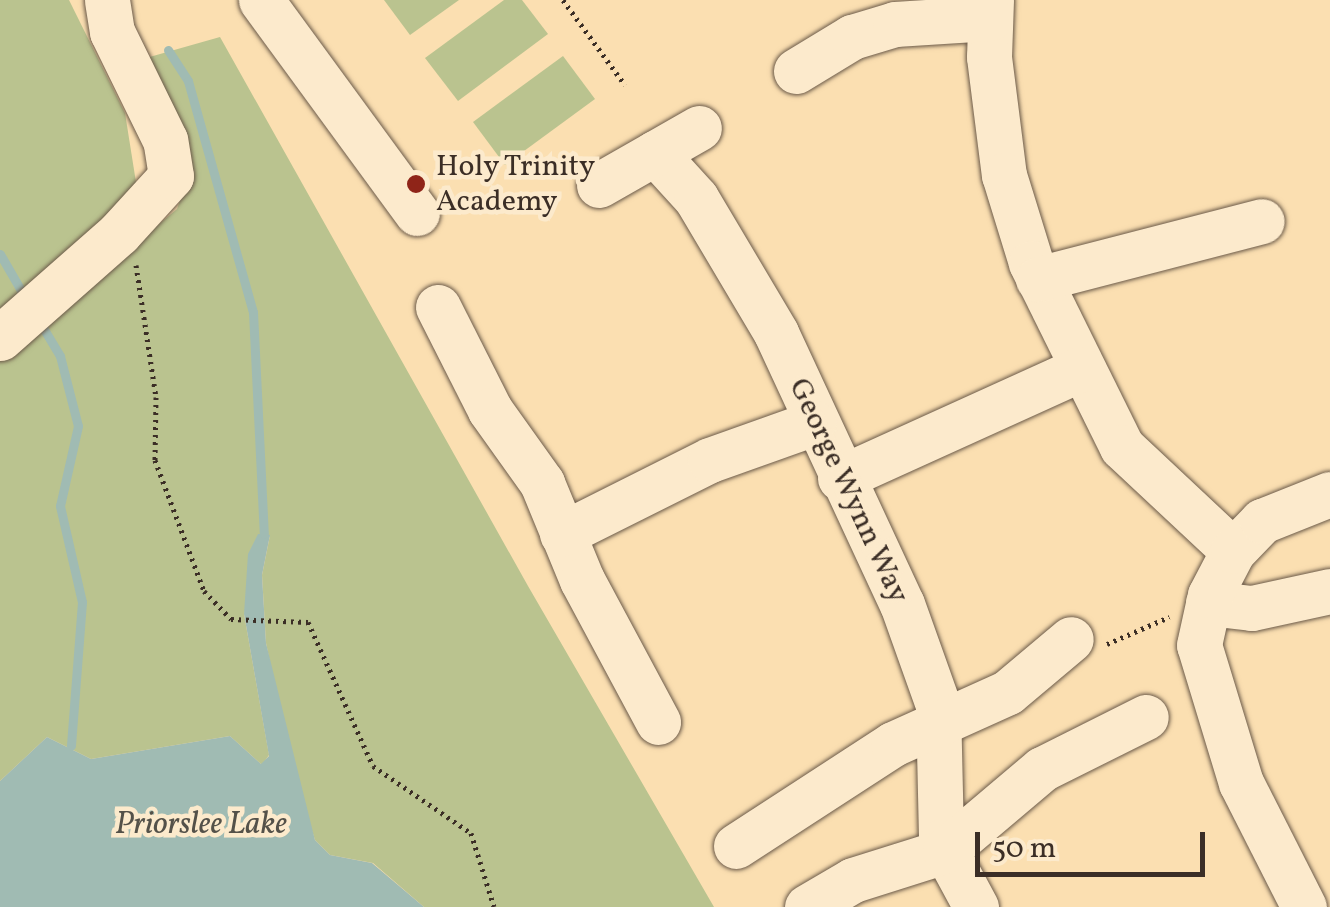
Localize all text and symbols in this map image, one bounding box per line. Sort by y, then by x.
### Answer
place label: Holy Trinity Academy [436,149,597,220]
marker: Holy Trinity Academy [405,173,427,195]
street label: George Wynn Way [780,372,916,610]
water label: Priorslee Lake [115,806,287,844]
scale bar [980,812,1210,874]
text: 50 m [992,828,1056,870]

